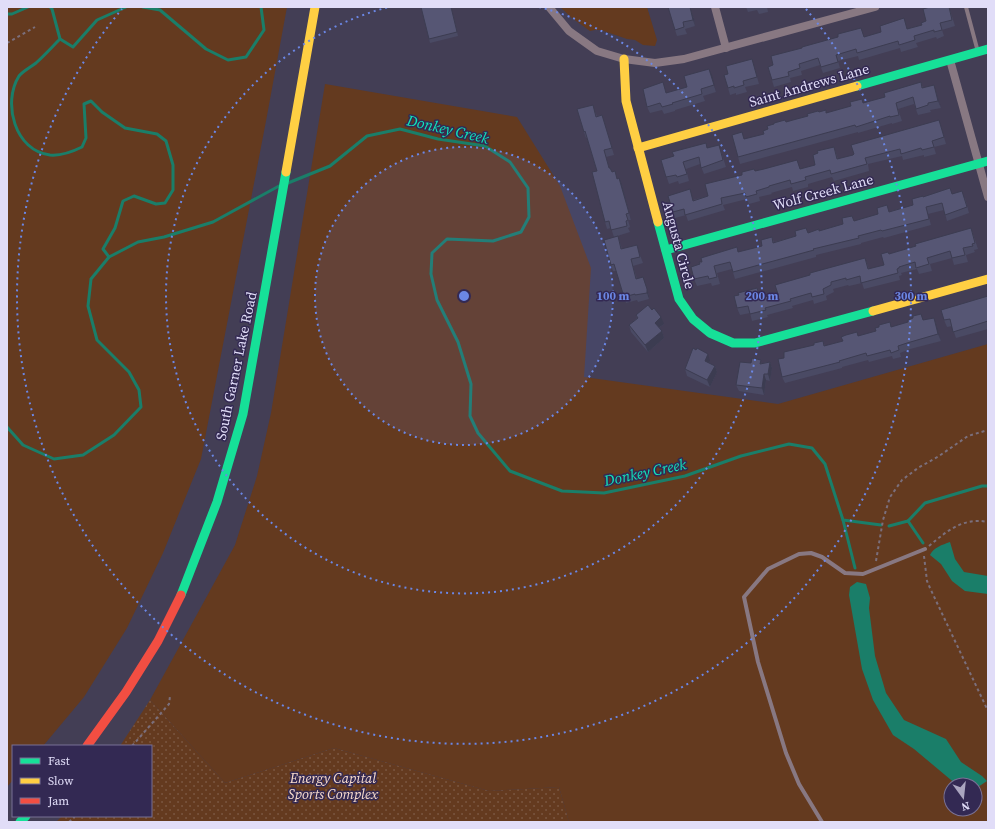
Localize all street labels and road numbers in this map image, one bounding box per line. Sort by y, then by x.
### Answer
street label: Saint Andrews Lane [747,58,871,112]
street label: Wolf Creek Lane [771,169,875,215]
street label: Augusta Circle [658,199,700,291]
street label: South Garner Lake Road [210,290,262,442]

